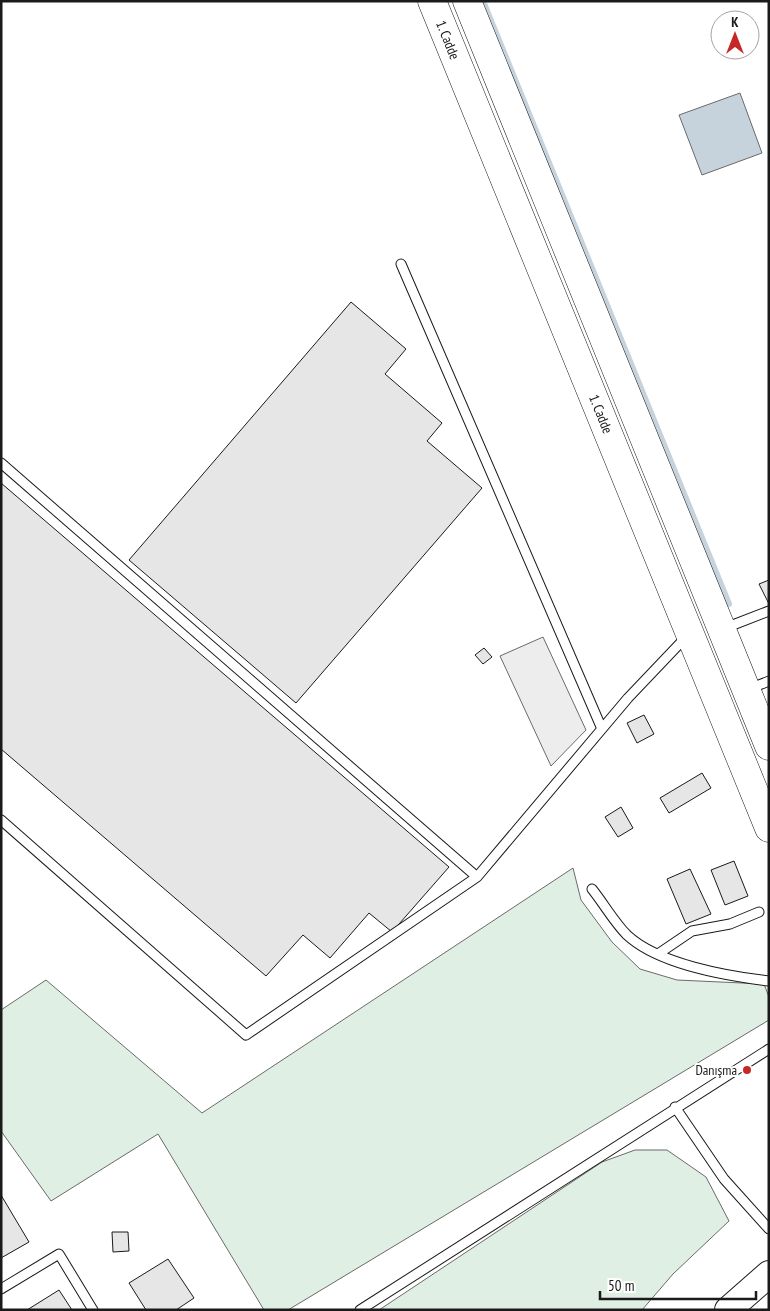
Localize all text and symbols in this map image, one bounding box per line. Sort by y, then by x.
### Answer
north arrow [710,10,760,60]
text: K [731,13,739,31]
street label: 1. Cadde [432,18,464,62]
street label: 1. Cadde [585,392,617,436]
place label: Danışma [695,1061,737,1079]
marker: Danışma [741,1064,753,1076]
scale bar [600,1268,756,1300]
text: 50 m [608,1276,634,1295]

